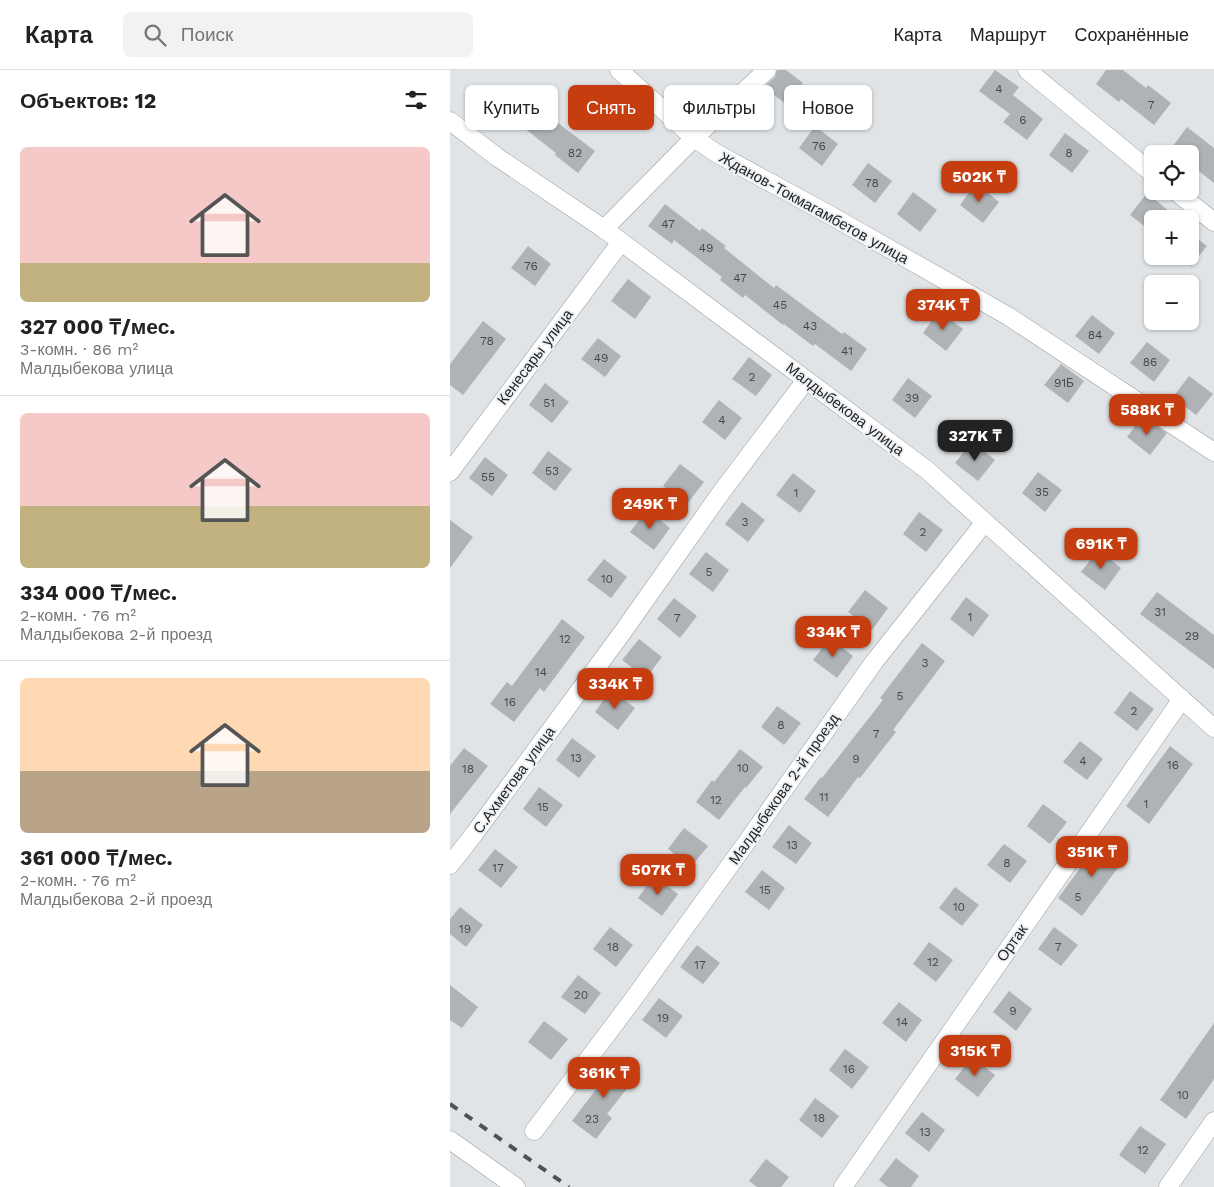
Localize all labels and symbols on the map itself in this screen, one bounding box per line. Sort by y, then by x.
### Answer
house number: 4 [995,82,1003,96]
house number: 7 [1148,98,1155,112]
house number: 6 [1019,113,1027,127]
house number: 76 [812,139,826,153]
house number: 82 [568,146,582,160]
house number: 8 [1065,146,1073,160]
street label: Жданов-Токмагамбетов улица [716,148,913,268]
pin: 502K ₸ [938,160,1020,203]
house number: 78 [865,176,879,190]
house number: 47 [661,217,675,231]
house number: 49 [699,241,713,255]
house number: 76 [524,259,538,273]
house number: 47 [733,271,747,285]
pin: 374K ₸ [902,288,984,331]
house number: 45 [773,298,787,312]
street label: Кенесары улица [493,305,577,408]
house number: 43 [803,319,817,333]
house number: 84 [1088,328,1102,342]
house number: 78 [480,334,494,348]
house number: 41 [841,344,853,358]
house number: 49 [594,351,608,365]
house number: 86 [1143,355,1157,369]
street label: Малдыбекова улица [782,359,908,460]
house number: 2 [749,370,756,384]
house number: 91Б [1054,376,1074,390]
house number: 39 [905,391,919,405]
pin: 588K ₸ [1106,394,1188,436]
house number: 51 [543,396,555,410]
house number: 4 [718,413,726,427]
pin: 327K ₸ [934,420,1016,462]
house number: 53 [545,464,559,478]
house number: 55 [481,470,495,484]
house number: 35 [1035,485,1049,499]
house number: 1 [794,486,798,500]
pin: 249K ₸ [609,488,691,530]
house number: 3 [742,515,749,529]
house number: 2 [920,525,927,539]
pin: 691K ₸ [1060,528,1142,570]
house number: 5 [706,565,713,579]
house number: 10 [601,572,613,586]
house number: 31 [1154,605,1166,619]
house number: 1 [968,610,972,624]
house number: 7 [674,611,681,625]
pin: 334K ₸ [792,616,874,658]
house number: 29 [1185,629,1199,643]
house number: 12 [559,632,571,646]
house number: 3 [922,656,929,670]
house number: 14 [535,665,547,679]
pin: 334K ₸ [574,668,656,710]
house number: 5 [897,689,904,703]
house number: 16 [504,695,516,709]
house number: 2 [1131,704,1138,718]
street label: Малдыбекова 2-й проезд [725,710,843,868]
house number: 8 [777,718,785,732]
street label: С.Ахметова улица [469,722,559,837]
house number: 7 [873,727,880,741]
house number: 13 [570,751,582,765]
house number: 9 [852,752,860,766]
house number: 4 [1079,754,1087,768]
house number: 16 [1167,758,1179,772]
house number: 10 [737,761,749,775]
house number: 18 [462,762,474,776]
house number: 11 [819,790,829,804]
house number: 12 [710,793,722,807]
house number: 1 [1144,797,1148,811]
house number: 15 [537,800,549,814]
pin: 351K ₸ [1051,836,1133,878]
house number: 13 [786,838,798,852]
pin: 507K ₸ [617,854,699,896]
house number: 8 [1003,856,1011,870]
house number: 17 [492,861,504,875]
house number: 15 [759,883,771,897]
house number: 5 [1075,890,1082,904]
house number: 10 [953,900,965,914]
street label: Ортак [993,921,1031,965]
house number: 19 [459,922,471,936]
house number: 18 [607,940,619,954]
house number: 7 [1055,940,1062,954]
house number: 12 [927,955,939,969]
house number: 17 [694,958,706,972]
house number: 20 [574,988,588,1002]
house number: 9 [1009,1004,1017,1018]
house number: 19 [657,1011,669,1025]
house number: 14 [896,1015,908,1029]
pin: 315K ₸ [934,1034,1016,1077]
pin: 361K ₸ [563,1056,645,1099]
house number: 16 [843,1062,855,1076]
house number: 10 [1177,1088,1189,1102]
house number: 18 [813,1111,825,1125]
house number: 23 [585,1112,599,1126]
house number: 13 [919,1125,931,1139]
house number: 12 [1137,1143,1149,1157]

